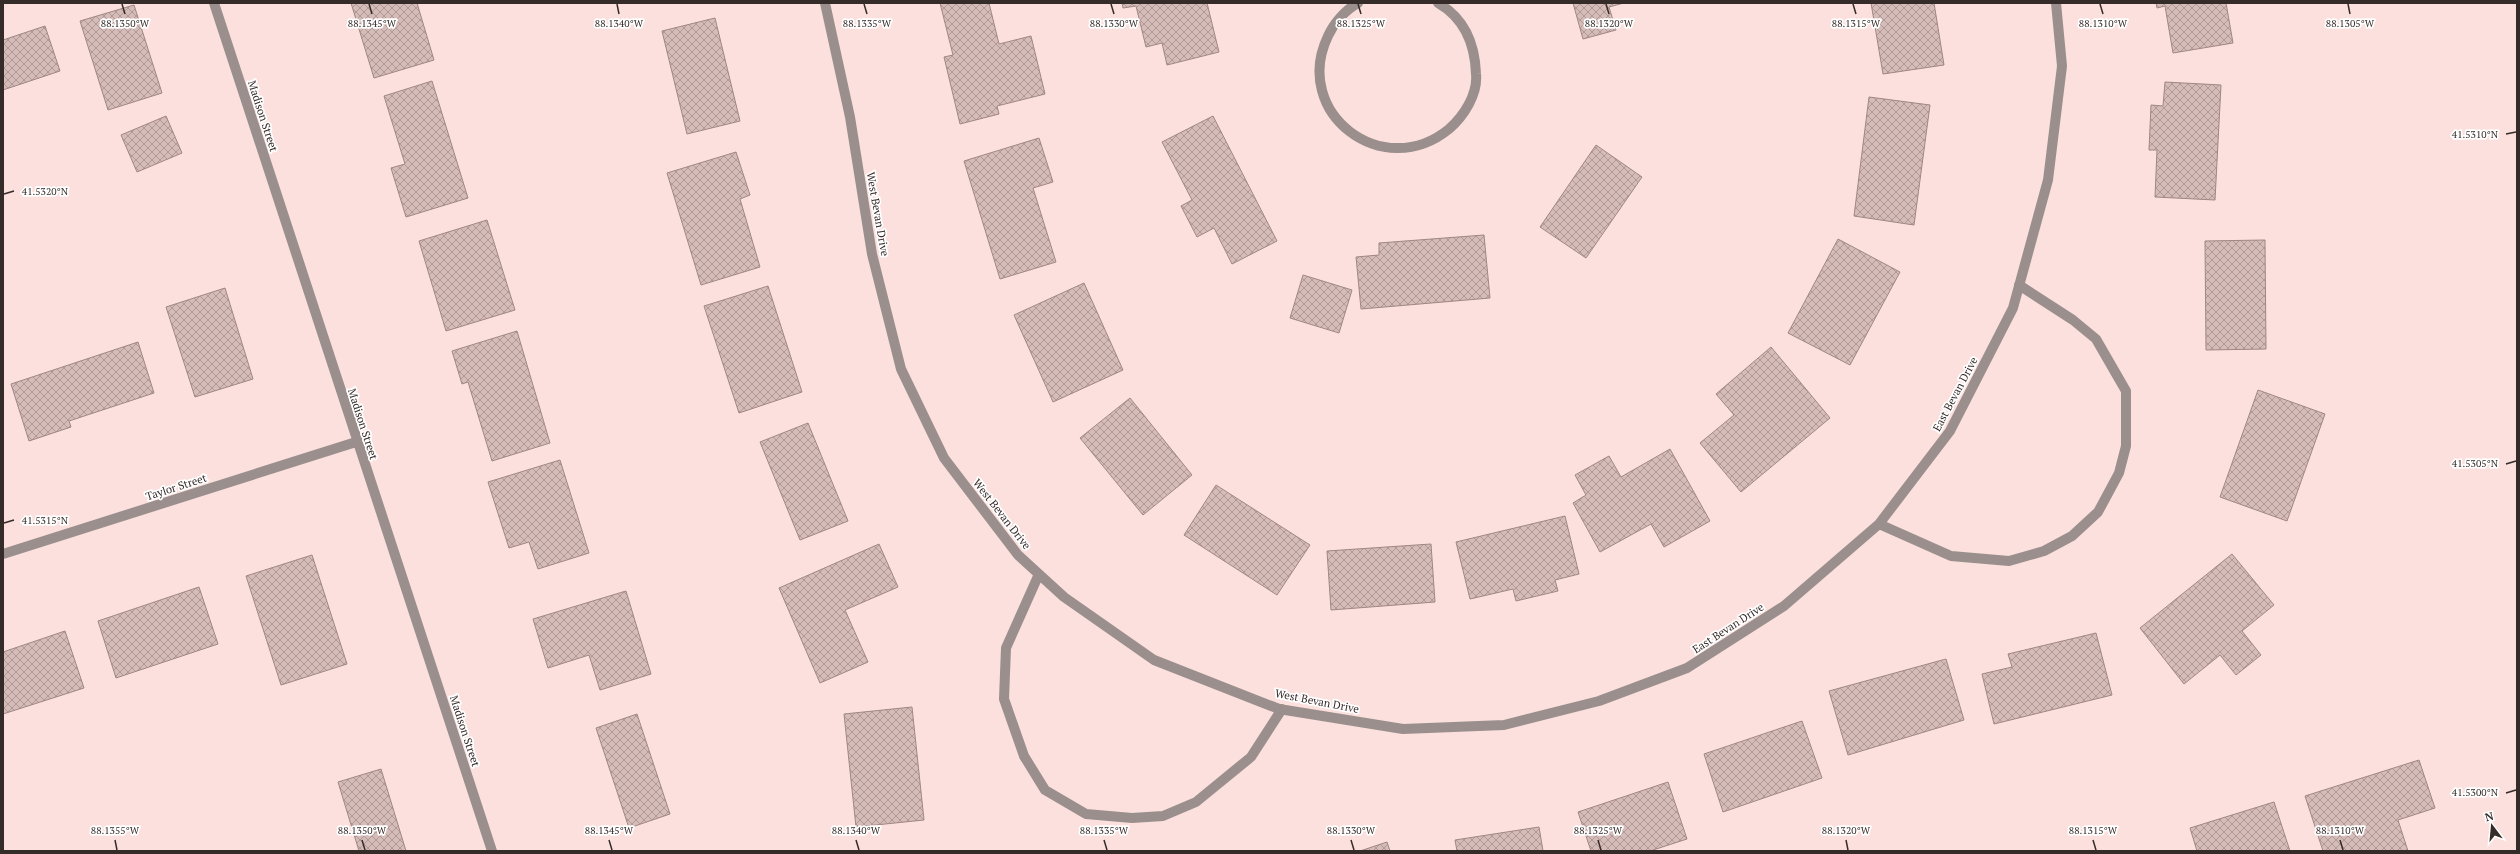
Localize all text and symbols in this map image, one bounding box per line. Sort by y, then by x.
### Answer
text: 88.1350°W [101,17,150,30]
text: 88.1345°W [348,17,397,30]
text: 88.1340°W [595,17,644,30]
text: 88.1335°W [843,17,892,30]
text: 88.1330°W [1090,17,1139,30]
text: 88.1325°W [1337,17,1386,30]
text: 88.1320°W [1585,17,1634,30]
text: 88.1315°W [1832,17,1881,30]
text: 88.1310°W [2079,17,2128,30]
text: 88.1305°W [2326,17,2375,30]
street label: Madison Street [245,79,281,153]
text: 41.5310°N [2452,128,2499,141]
street label: West Bevan Drive [864,171,892,258]
text: 41.5320°N [22,185,69,198]
street label: East Bevan Drive [1930,354,1981,434]
street label: Madison Street [345,387,381,461]
text: 41.5305°N [2452,457,2499,470]
street label: Taylor Street [144,471,208,503]
street label: West Bevan Drive [970,476,1034,552]
text: 41.5315°N [22,514,69,527]
street label: East Bevan Drive [1690,600,1767,656]
street label: West Bevan Drive [1274,686,1361,716]
street label: Madison Street [447,694,483,768]
text: 41.5300°N [2452,786,2499,799]
north arrow [2472,806,2512,846]
text: N [2483,808,2496,824]
text: 88.1355°W [91,824,140,837]
text: 88.1350°W [338,824,387,837]
text: 88.1345°W [585,824,634,837]
text: 88.1340°W [832,824,881,837]
text: 88.1335°W [1080,824,1129,837]
text: 88.1330°W [1327,824,1376,837]
text: 88.1325°W [1574,824,1623,837]
text: 88.1320°W [1822,824,1871,837]
text: 88.1315°W [2069,824,2118,837]
text: 88.1310°W [2316,824,2365,837]

